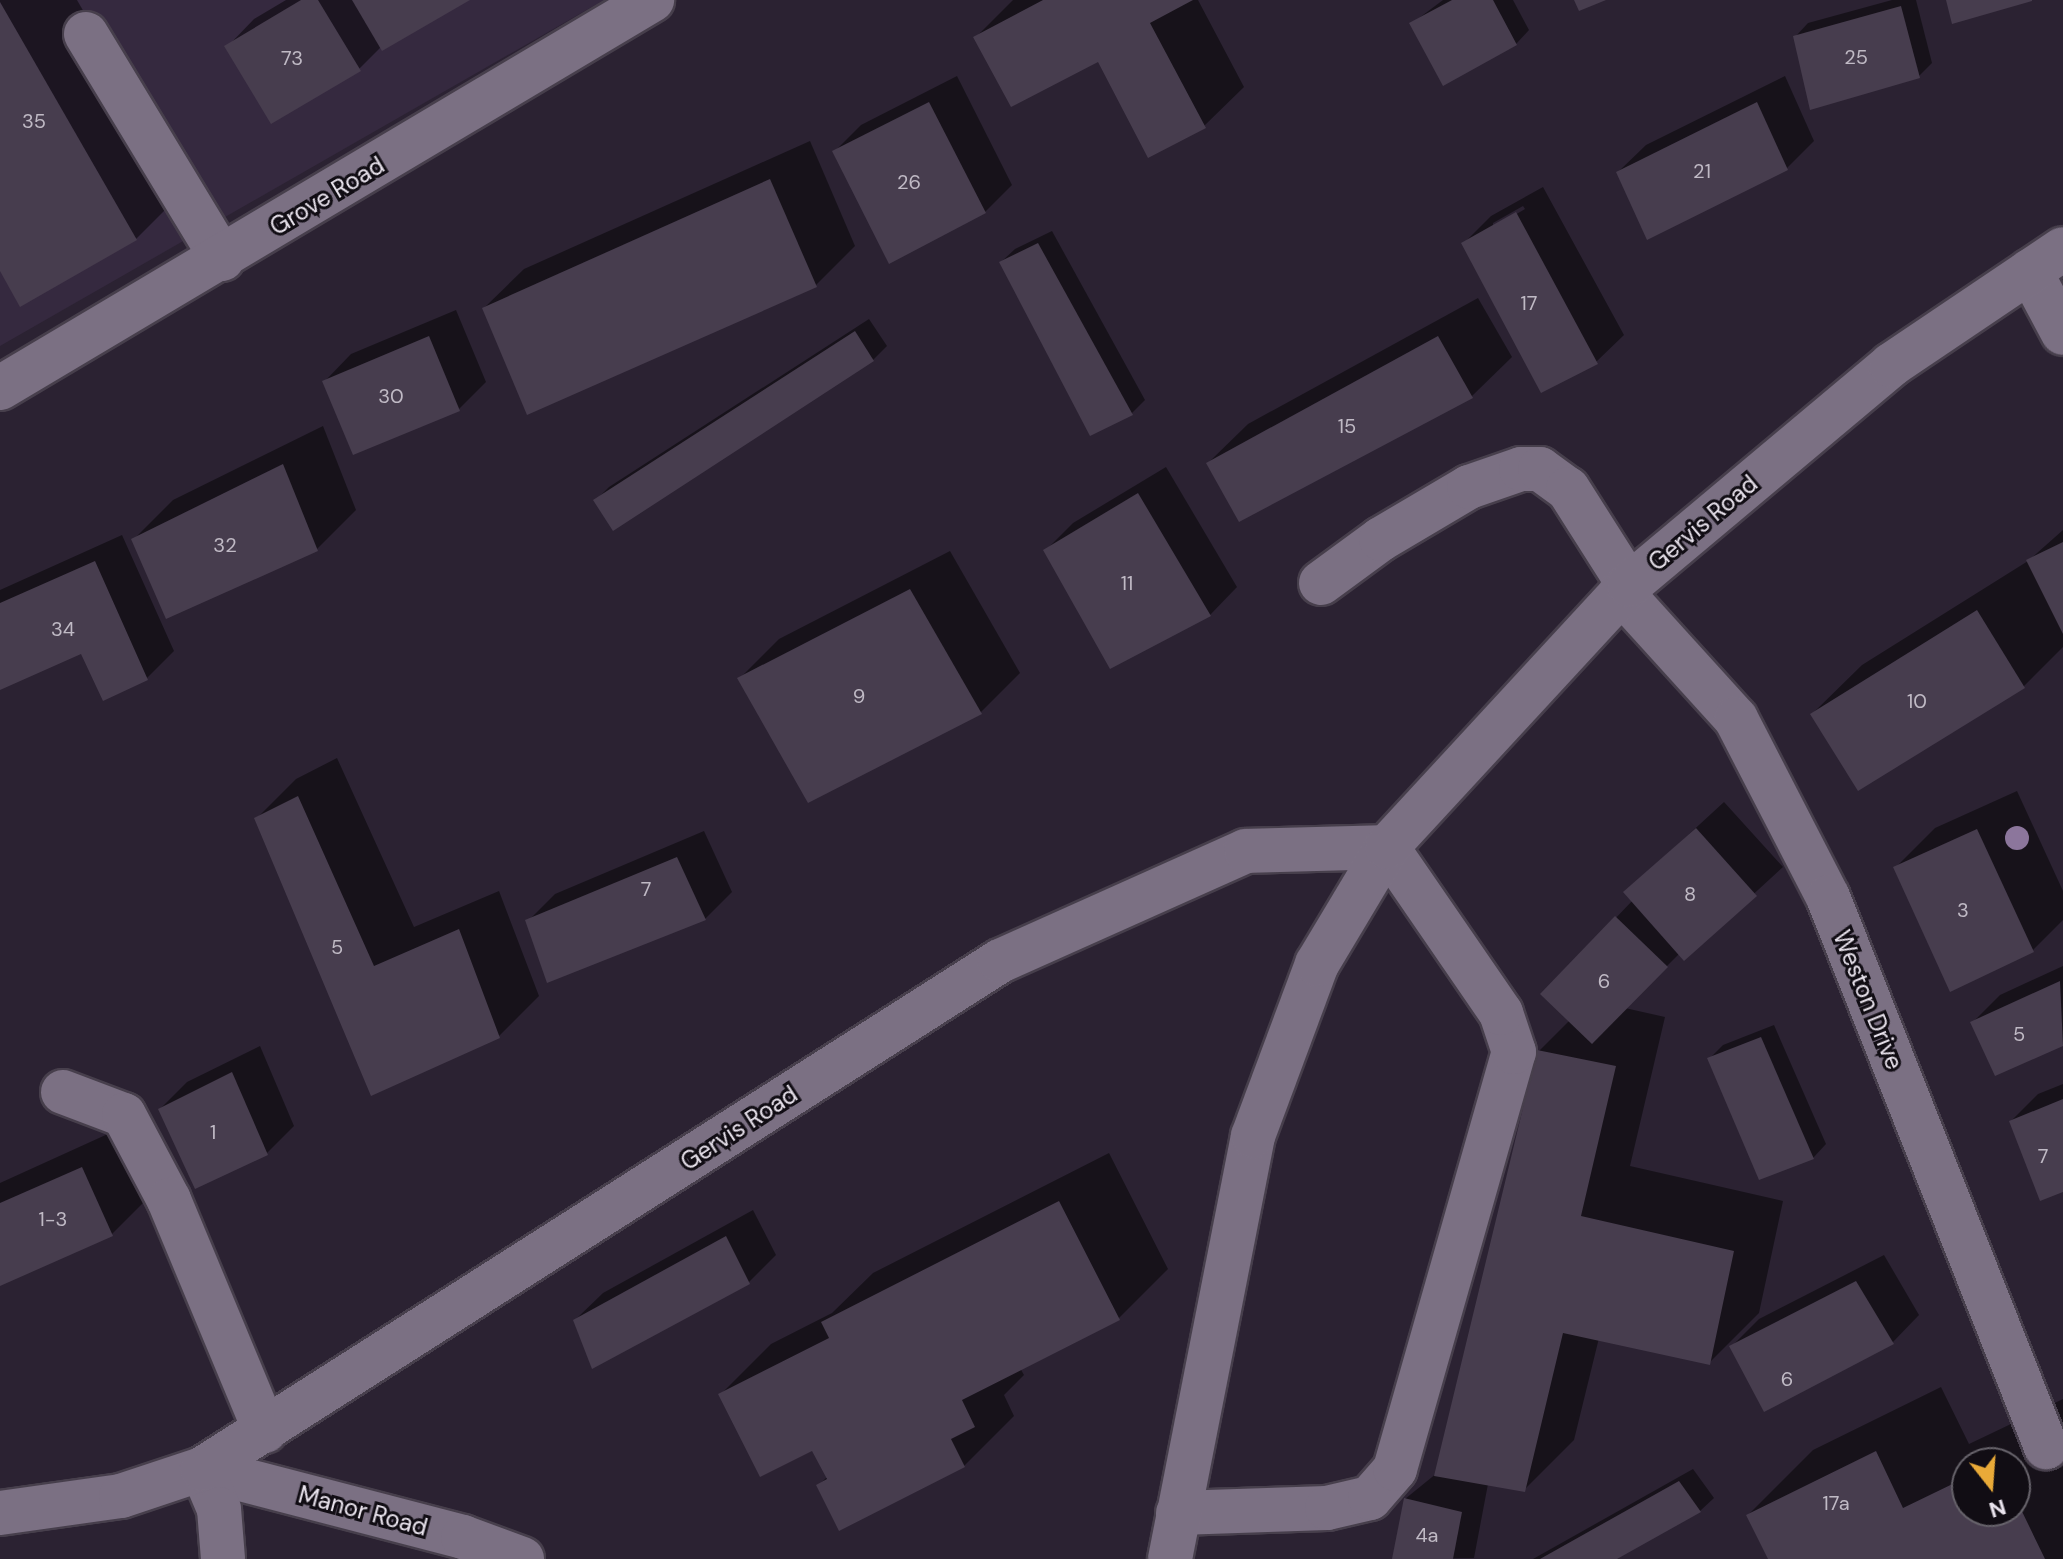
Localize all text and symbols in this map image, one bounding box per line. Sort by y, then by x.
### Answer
house number: 25 [1844,45,1868,69]
house number: 73 [281,46,303,70]
house number: 35 [22,109,46,133]
street label: Grove Road [265,151,389,241]
house number: 21 [1693,159,1711,183]
house number: 26 [897,170,921,194]
house number: 17 [1521,291,1537,315]
house number: 30 [378,384,404,408]
house number: 15 [1338,414,1356,438]
street label: Gervis Road [1643,469,1763,577]
house number: 32 [213,533,237,557]
house number: 11 [1121,571,1133,595]
house number: 34 [51,617,75,641]
house number: 9 [853,684,865,708]
house number: 10 [1907,689,1927,713]
house number: 7 [641,877,651,901]
house number: 8 [1684,882,1696,906]
house number: 3 [1957,898,1969,922]
street label: Weston Drive [1827,926,1909,1074]
house number: 5 [331,935,343,959]
house number: 6 [1598,969,1610,993]
house number: 5 [2013,1022,2025,1046]
street label: Gervis Road [675,1080,803,1176]
house number: 1 [210,1120,216,1144]
house number: 7 [2038,1144,2048,1168]
house number: 1-3 [39,1207,67,1231]
house number: 6 [1781,1367,1793,1391]
north arrow [1951,1447,2031,1527]
street label: Manor Road [295,1480,431,1542]
house number: 17a [1822,1491,1850,1515]
text: N [1986,1492,2009,1525]
house number: 4a [1415,1523,1439,1547]

